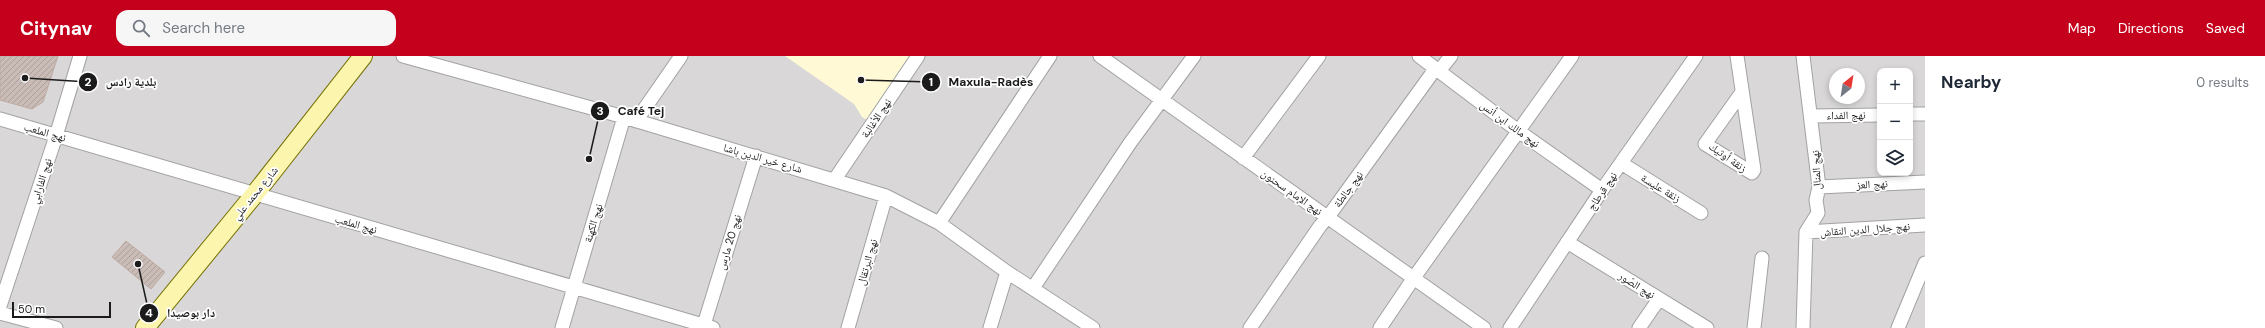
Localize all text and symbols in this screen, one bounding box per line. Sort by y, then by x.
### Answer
search box [116,10,396,46]
text: Citynav [20,16,92,41]
icon: search [130,17,152,39]
text: Search here [162,18,245,38]
text: Map [2068,19,2096,37]
text: Directions [2118,19,2184,37]
text: Saved [2206,19,2245,37]
north arrow [1829,68,1865,104]
map controls [1877,68,1913,176]
button: + [1877,68,1913,104]
callout: بلدية رادس [78,70,164,94]
callout: Maxula-Radès [921,70,1042,94]
text: Nearby [1941,71,2001,93]
text: 2 [85,74,92,90]
text: بلدية رادس [106,74,156,90]
text: 1 [929,74,933,90]
text: Maxula-Radès [949,74,1033,90]
text: 0 results [2196,74,2249,91]
street label: نهج الأغالبة [858,96,894,140]
street label: نهج مالك ابن أنس [1477,98,1543,150]
callout: Café Tej [590,99,673,123]
text: 3 [596,103,604,119]
text: Café Tej [618,103,664,119]
button: − [1877,104,1913,140]
street label: نهج الفداء [1826,108,1866,122]
street label: نهج الملعب [22,119,68,145]
street label: زنقة أوتيك [1706,139,1750,175]
street label: شارع خير الدين باشا [722,140,804,176]
button: layers [1877,140,1913,176]
street label: نهج المنال [1808,150,1824,190]
street label: نهج الفارابي [27,157,57,206]
street label: شارع محمد علي [229,163,282,224]
street label: نهج الإمام سحنون [1259,166,1325,218]
street label: نهج جالطة [1330,168,1366,210]
street label: نهج قرطاج [1584,169,1620,213]
street label: زنقة عليسة [1639,171,1683,205]
street label: نهج العز [1855,176,1888,192]
street label: نهج الكهنة [580,202,606,244]
street label: نهج الملعب [333,211,379,237]
street label: نهج 20 مارس [714,213,744,271]
street label: نهج جلال الدين النقاش [1819,219,1911,239]
street label: نهج البرتقال [854,237,880,287]
street label: نهج الصّور [1615,268,1658,302]
scale bar [12,300,111,319]
callout: دار بوصيدا [139,301,223,325]
text: 50 m [18,302,45,316]
text: 4 [145,305,153,321]
text: دار بوصيدا [167,305,215,321]

